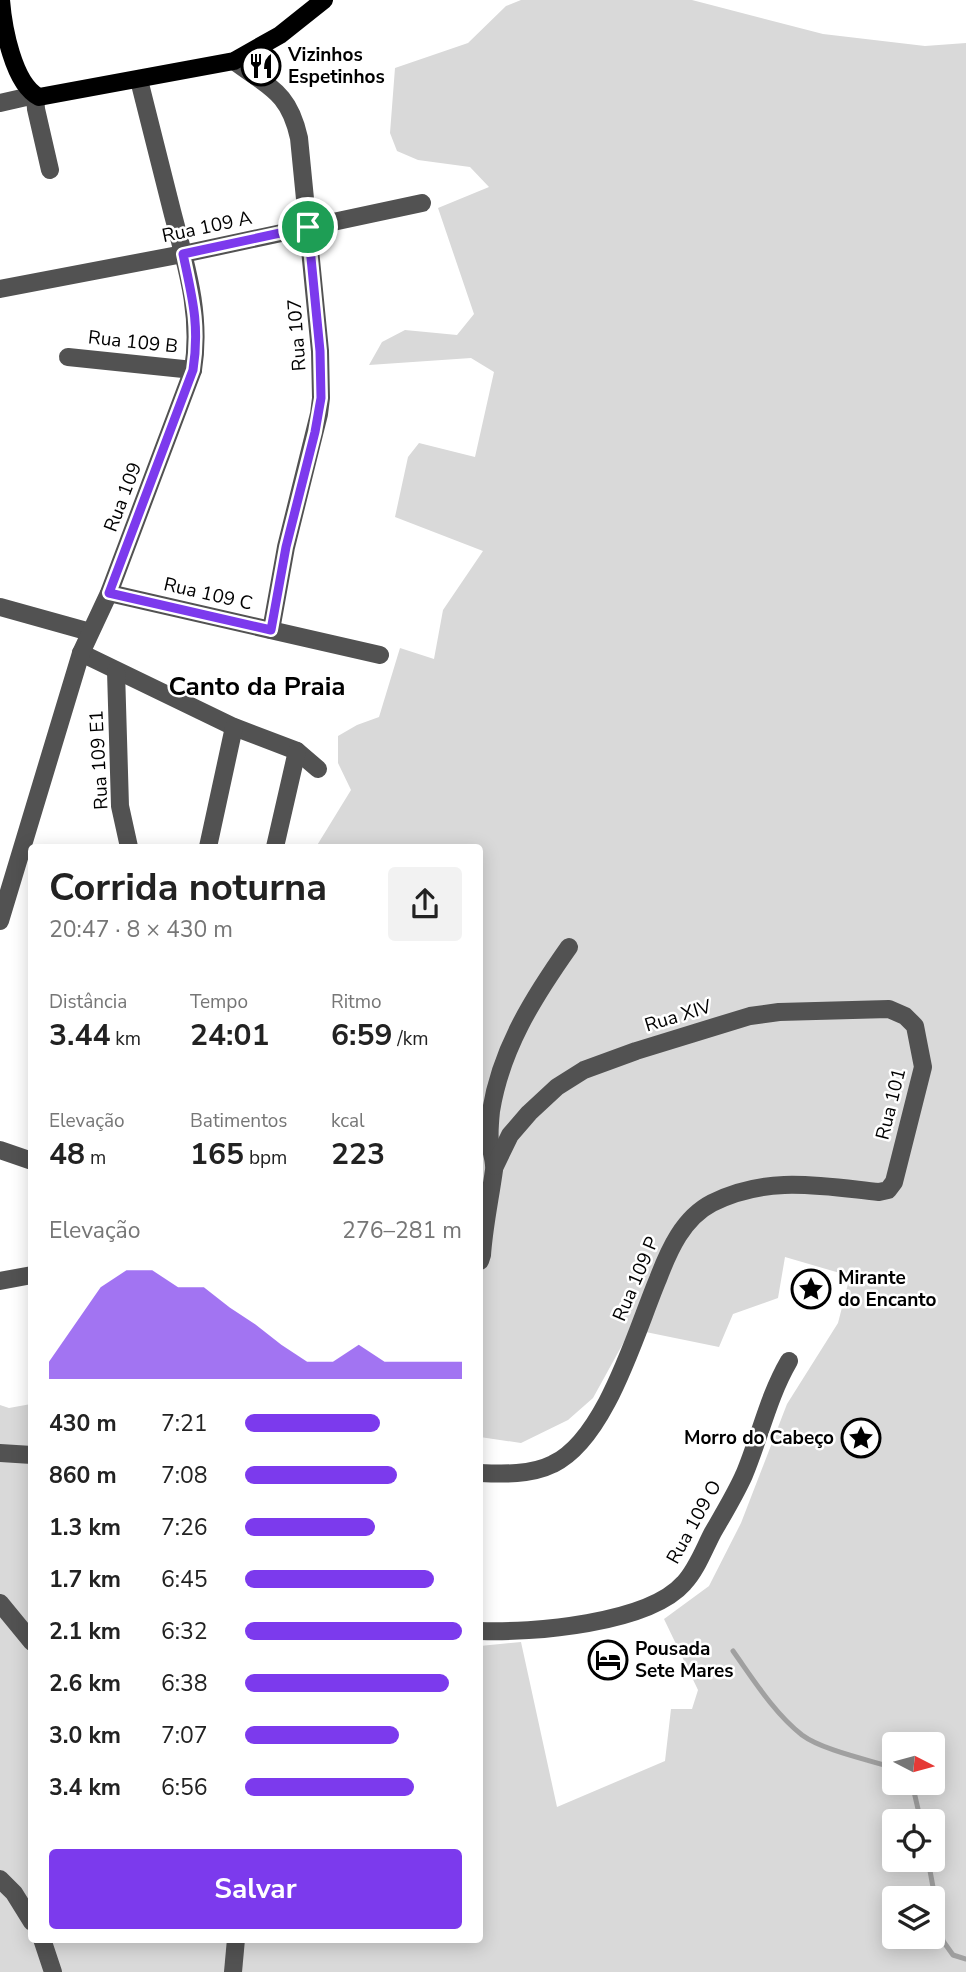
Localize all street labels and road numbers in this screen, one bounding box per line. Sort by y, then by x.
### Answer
street label: Rua 109 A [160,205,254,249]
street label: Rua 107 [282,298,312,372]
street label: Rua 109 B [87,324,179,360]
street label: Rua 109 [98,458,148,536]
street label: Rua 109 C [161,571,255,617]
street label: Rua 109 E1 [83,709,115,811]
street label: Rua XIV [641,993,715,1038]
street label: Rua 101 [870,1066,912,1142]
street label: Rua 109 P [607,1233,665,1325]
street label: Rua 109 O [660,1475,728,1569]

